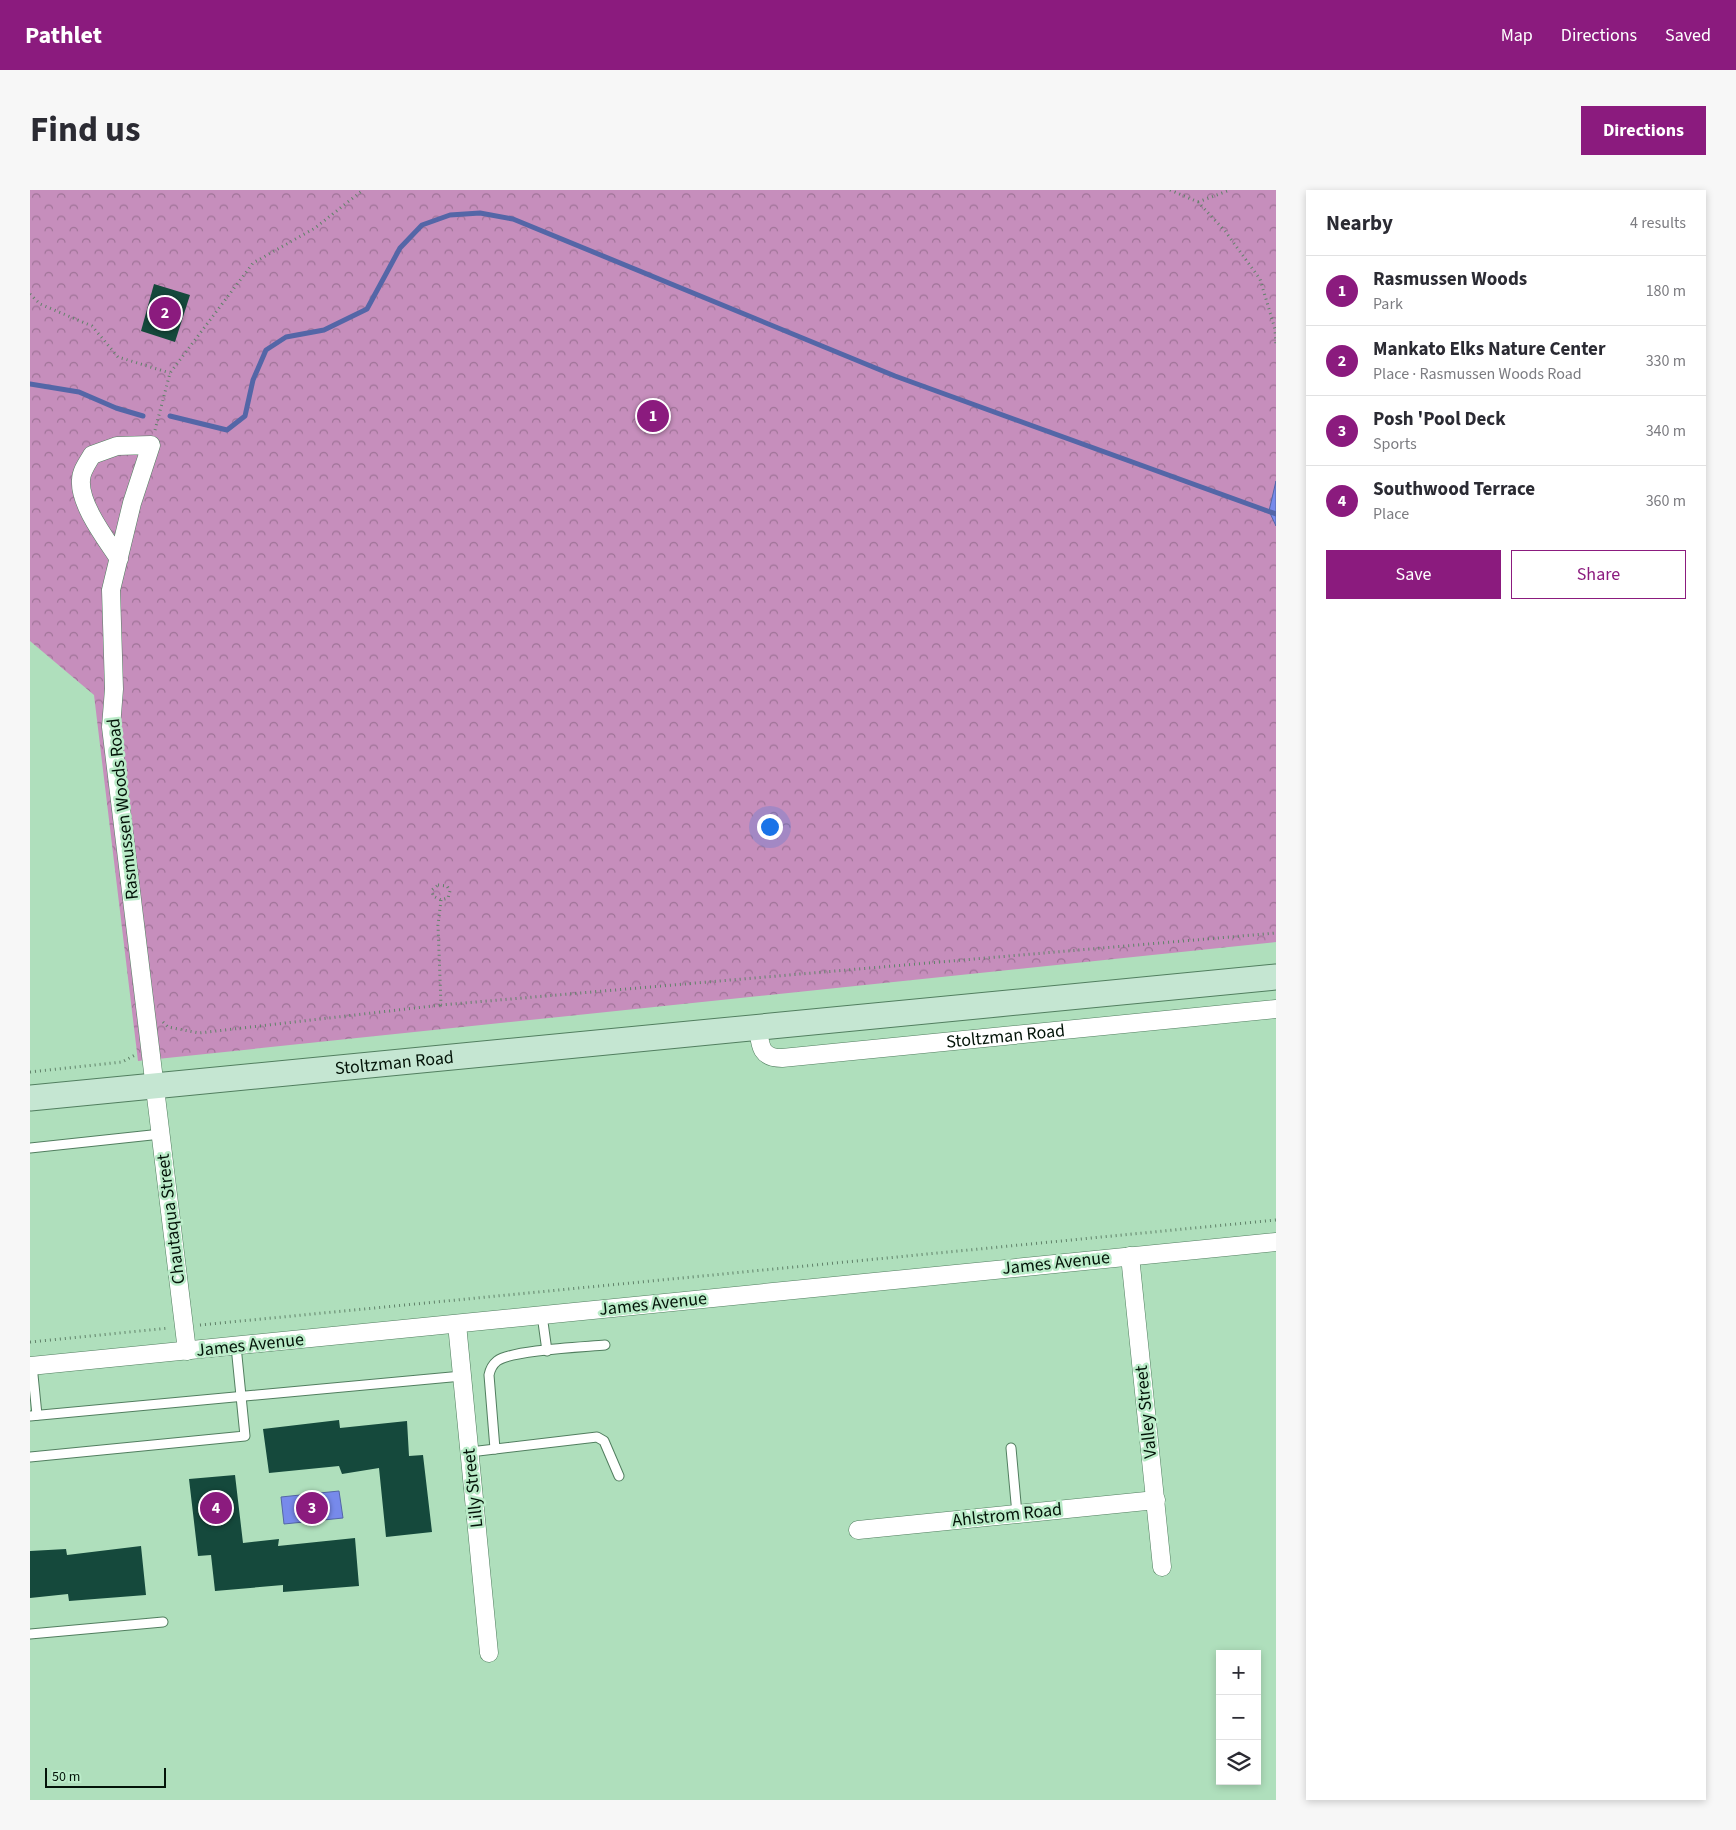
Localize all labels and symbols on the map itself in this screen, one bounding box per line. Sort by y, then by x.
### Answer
pin: 2 [149,294,181,332]
pin: 1 [637,397,669,435]
street label: Rasmussen Woods Road [101,717,145,901]
your location [757,814,783,840]
street label: Stoltzman Road [945,1017,1066,1054]
street label: Stoltzman Road [334,1044,455,1081]
street label: Chautaqua Street [151,1152,191,1286]
street label: James Avenue [1001,1245,1111,1281]
street label: James Avenue [598,1286,708,1322]
street label: James Avenue [195,1327,305,1363]
street label: Valley Street [1129,1364,1163,1460]
street label: Lilly Street [456,1447,490,1529]
pin: 4 [200,1489,232,1527]
pin: 3 [296,1489,328,1527]
street label: Ahlstrom Road [951,1497,1063,1533]
scale bar [45,1765,166,1788]

